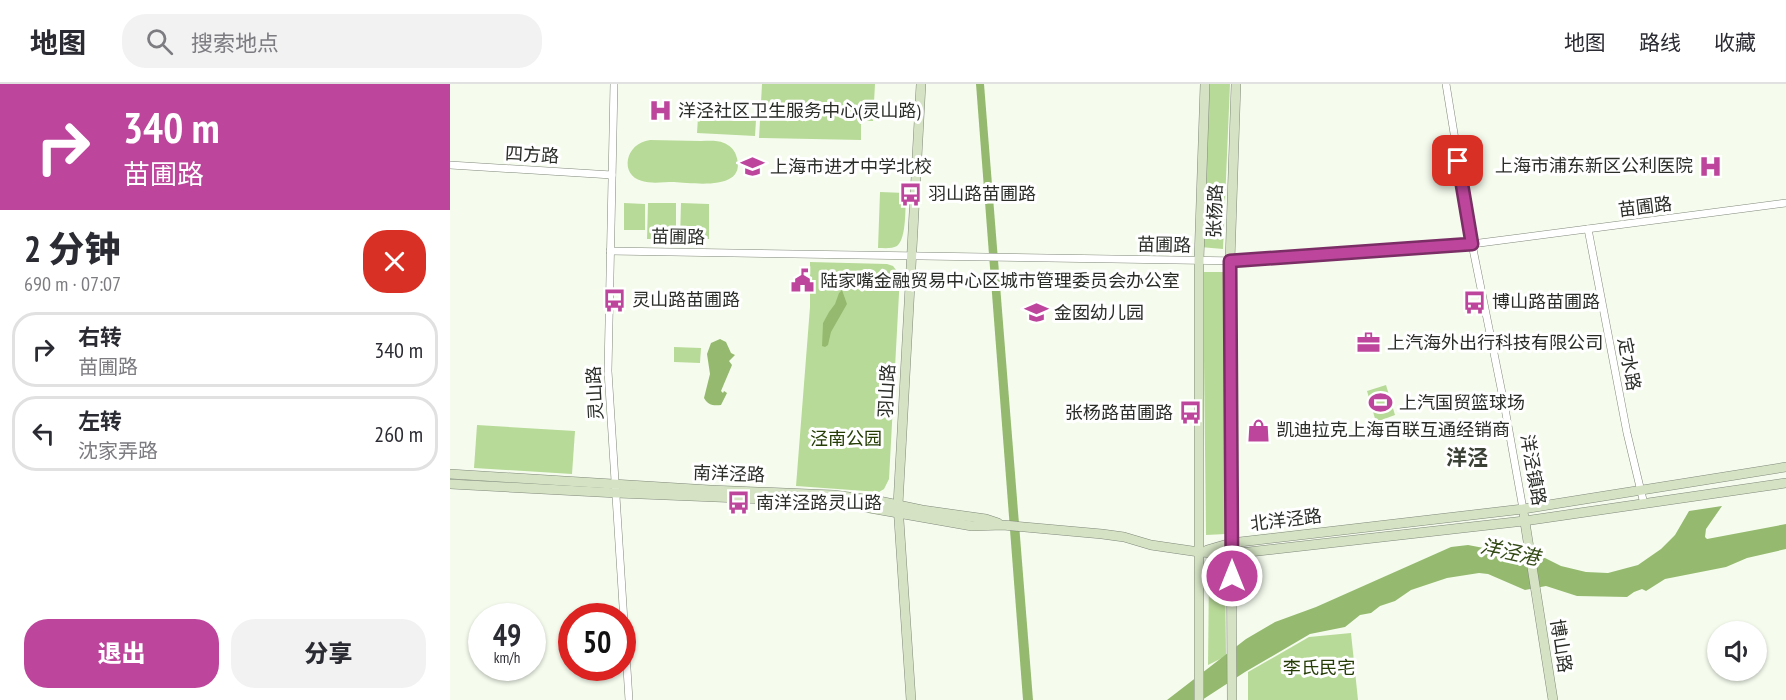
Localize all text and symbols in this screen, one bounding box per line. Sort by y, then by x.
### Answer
search box [122,14,542,68]
text: 地图 [30,24,86,61]
icon: search [143,25,176,58]
text: 搜索地点 [191,29,279,57]
text: 地图 [1564,29,1606,56]
text: 路线 [1639,29,1681,56]
text: 收藏 [1714,29,1756,56]
hospital icon: 洋泾社区卫生服务中心(灵山路) [647,98,673,124]
place label: 洋泾社区卫生服务中心(灵山路) [678,99,921,122]
text: 340 m [123,100,220,155]
icon: right [24,108,102,186]
pin [1432,135,1483,186]
street label: 四方路 [504,142,560,167]
icon: arrive [1441,144,1474,177]
hospital icon: 上海市浦东新区公利医院 [1698,153,1724,179]
school or university icon: 上海市进才中学北校 [739,154,765,180]
place label: 上海市浦东新区公利医院 [1495,154,1693,177]
place label: 上海市进才中学北校 [770,155,932,178]
text: 苗圃路 [123,157,204,191]
bus stop icon: 羽山路苗圃路 [897,181,923,207]
place label: 羽山路苗圃路 [928,182,1036,205]
street label: 张杨路 [1202,184,1227,238]
street label: 苗圃路 [1617,192,1673,221]
text: 2 分钟 [24,225,121,272]
street label: 苗圃路 [651,225,705,248]
button: close [363,230,426,293]
street label: 苗圃路 [1137,233,1191,256]
public building icon: 陆家嘴金融贸易中心区城市管理委员会办公室 [789,268,815,294]
place label: 陆家嘴金融贸易中心区城市管理委员会办公室 [820,269,1180,292]
text: 690 m · 07:07 [24,271,121,297]
bus stop icon: 灵山路苗圃路 [601,287,627,313]
place label: 灵山路苗圃路 [632,288,740,311]
bus stop icon: 博山路苗圃路 [1461,289,1487,315]
place label: 博山路苗圃路 [1492,290,1600,313]
school or university icon: 金囡幼儿园 [1023,300,1049,326]
place label: 金囡幼儿园 [1054,301,1144,324]
text: 右转 [78,323,122,351]
office icon: 上汽海外出行科技有限公司 [1356,330,1382,356]
place label: 上汽海外出行科技有限公司 [1387,331,1603,354]
icon: right [27,333,60,366]
street label: 定水路 [1613,335,1646,393]
text: 340 m [374,336,423,364]
text: 苗圃路 [78,354,138,380]
street label: 羽山路 [874,363,899,419]
street label: 灵山路 [582,365,607,421]
sports icon: 上汽国贸篮球场 [1368,390,1394,416]
place label: 上汽国贸篮球场 [1399,391,1525,414]
bus stop icon: 张杨路苗圃路 [1178,400,1204,426]
place label: 张杨路苗圃路 [1065,401,1173,424]
text: 左转 [78,407,122,435]
icon: left [27,417,60,450]
shop icon: 凯迪拉克上海百联互通经销商 [1245,417,1271,443]
place label: 凯迪拉克上海百联互通经销商 [1276,418,1510,441]
text: 260 m [374,420,423,448]
park label: 泾南公园 [810,427,882,450]
street label: 洋泾镇路 [1516,432,1551,507]
text: 沈家弄路 [78,438,158,464]
district label: 洋泾 [1446,444,1488,471]
street label: 南洋泾路 [693,461,765,486]
bus stop icon: 南洋泾路灵山路 [725,490,751,516]
place label: 南洋泾路灵山路 [756,491,882,514]
street label: 北洋泾路 [1249,504,1323,535]
water label: 洋泾港 [1478,533,1545,572]
position arrow [1200,544,1264,608]
speed limit sign: 50 [558,603,636,681]
text: 49 [493,615,521,654]
street label: 博山路 [1546,617,1577,674]
button: 退出 [24,619,219,688]
button: 分享 [231,619,426,688]
map controls [1707,621,1767,681]
button: sound [1707,621,1767,681]
text: km/h [494,648,520,667]
park label: 李氏民宅 [1283,656,1355,679]

